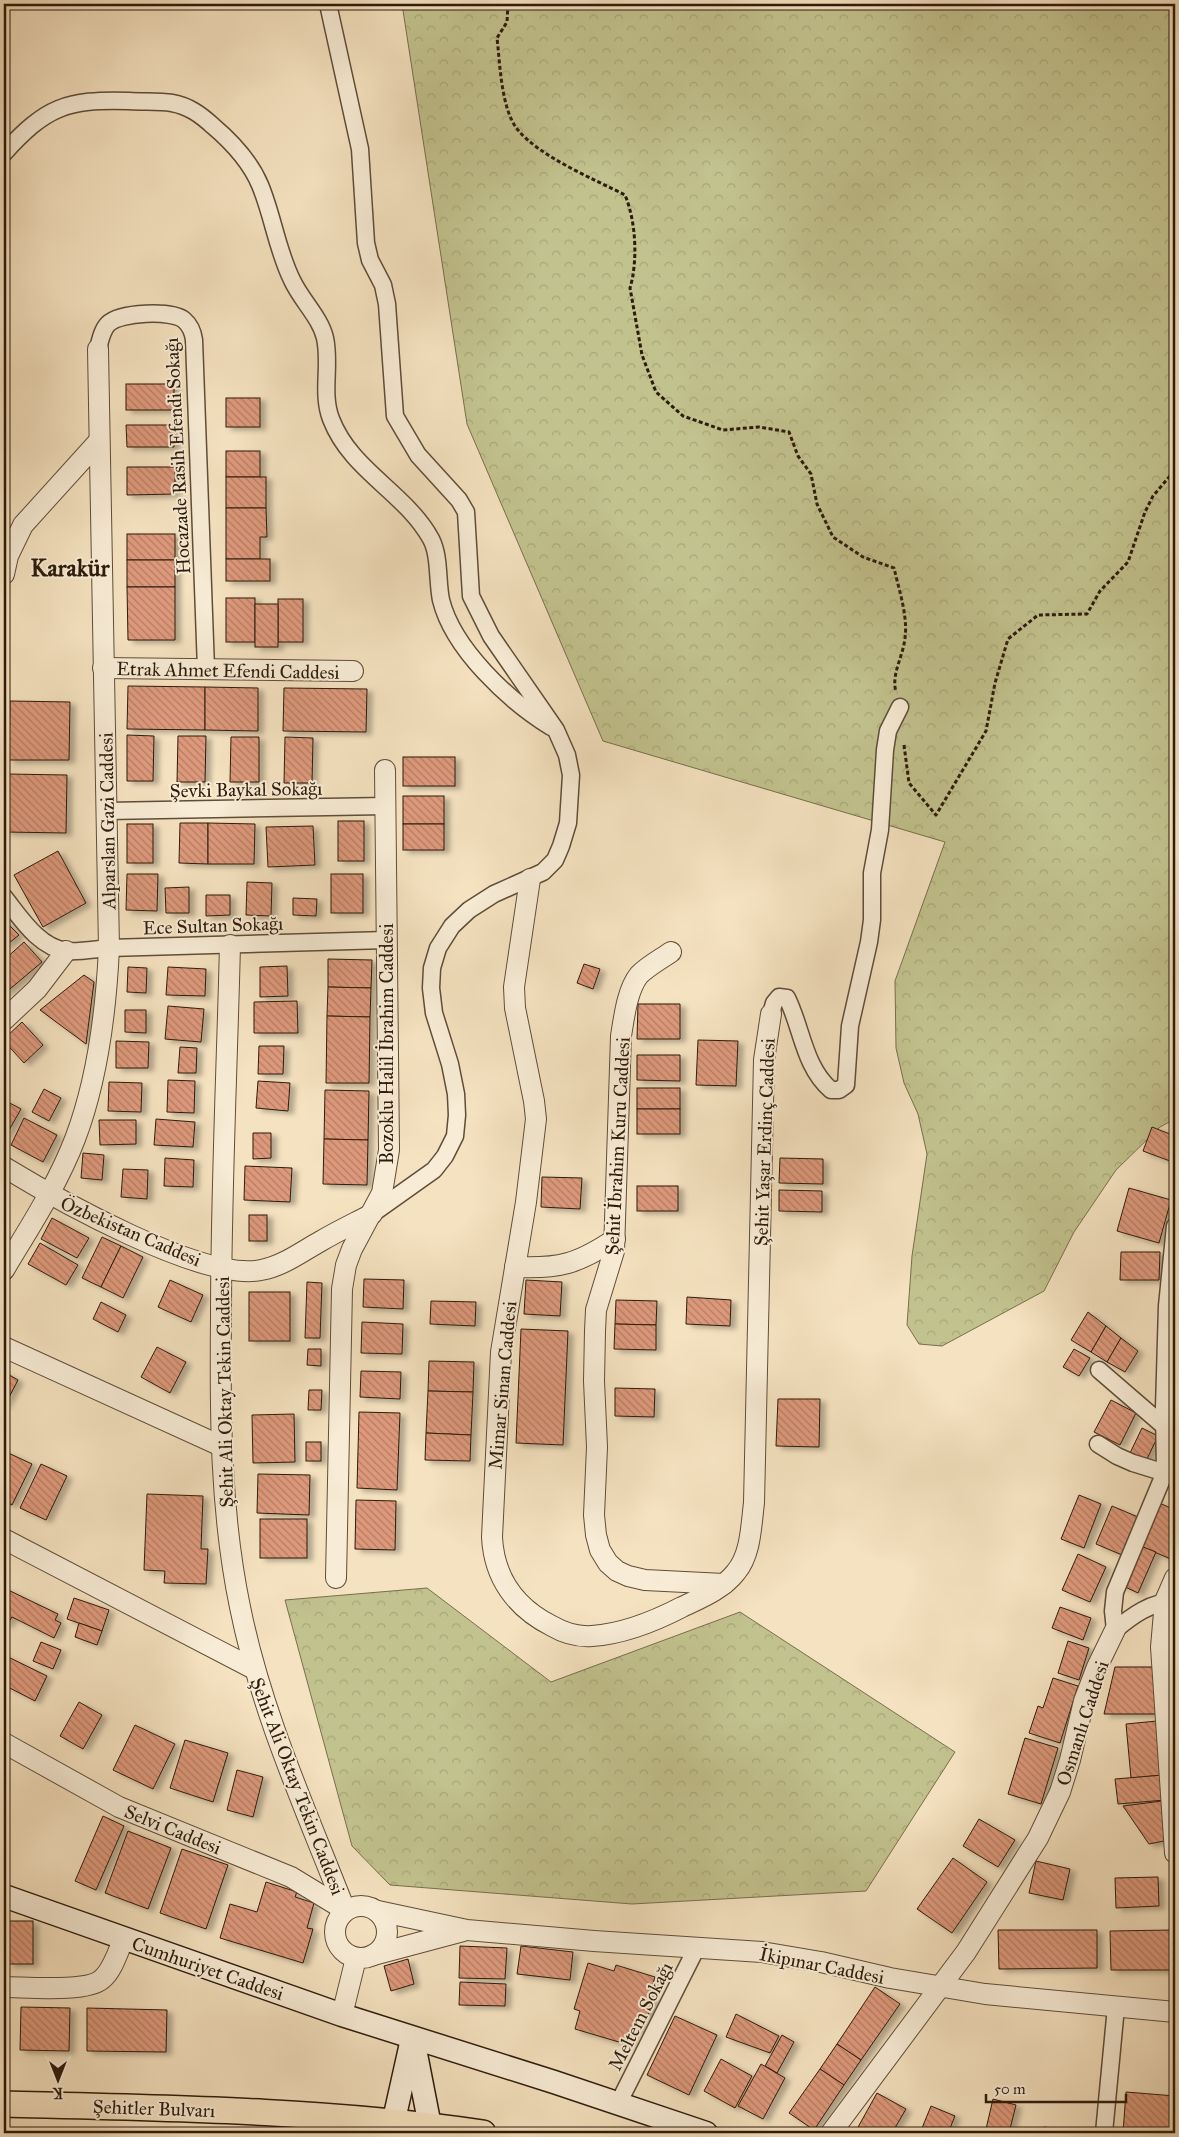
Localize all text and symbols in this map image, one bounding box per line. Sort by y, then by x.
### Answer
street label: Hocazade Rasih Efendi Sokağı [160,337,196,575]
district label: Karakür [30,553,111,583]
street label: Etrak Ahmet Efendi Caddesi [116,657,340,684]
street label: Alparslan Gazi Caddesi [94,732,121,911]
street label: Şevki Baykal Sokağı [170,777,323,803]
street label: Ece Sultan Sokağı [142,912,284,940]
street label: Bozoklu Halil İbrahim Caddesi [375,923,398,1165]
street label: Şehit İbrahim Kuru Caddesi [600,1036,635,1256]
street label: Şehit Yaşar Erdinç Caddesi [749,1038,780,1246]
street label: Özbekistan Caddesi [57,1191,205,1271]
street label: Şehit Ali Oktay Tekin Caddesi [211,1276,238,1508]
street label: Mimar Sinan Caddesi [484,1300,521,1470]
street label: Osmanlı Caddesi [1051,1658,1114,1789]
street label: Şehit Ali Oktay Tekin Caddesi [245,1674,350,1898]
street label: Selvi Caddesi [121,1800,225,1859]
street label: Cumhuriyet Caddesi [129,1932,287,2005]
street label: İkipınar Caddesi [758,1942,886,1989]
street label: Meltem Sokağı [603,1958,678,2075]
north arrow [32,2054,82,2104]
scale bar [986,2072,1126,2104]
text: 50 m [994,2080,1026,2098]
text: K [52,2084,63,2101]
street label: Şehitler Bulvarı [92,2095,216,2122]

